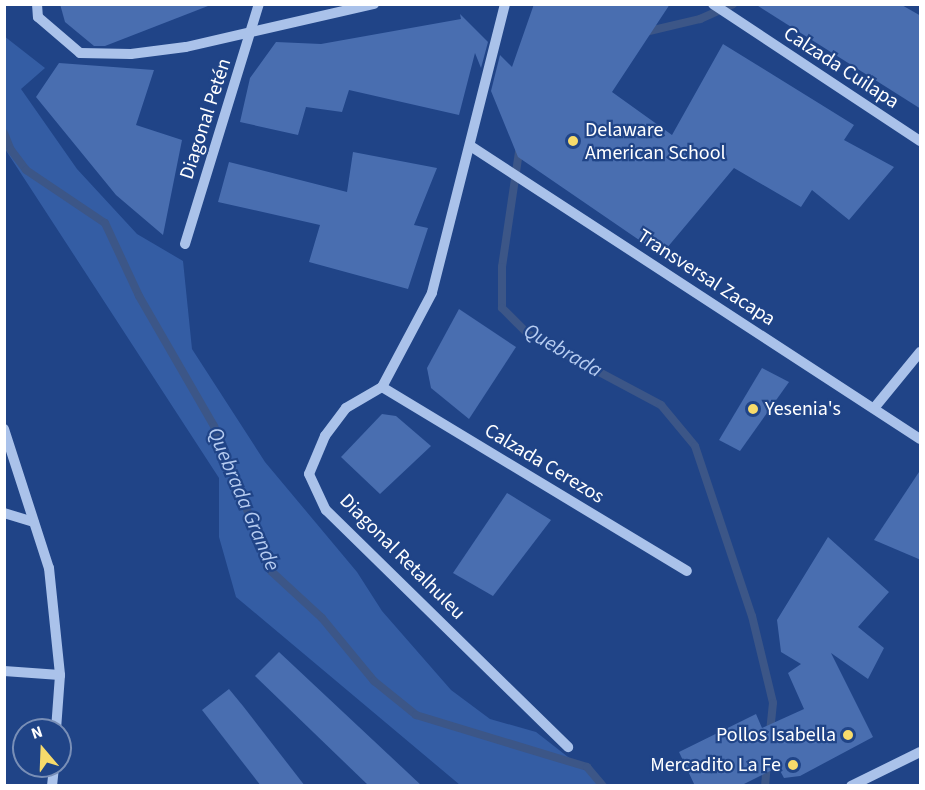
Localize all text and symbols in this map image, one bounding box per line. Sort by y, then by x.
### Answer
street label: Calzada Cuilapa [779,22,903,114]
street label: Diagonal Petén [175,55,237,183]
place label: Delaware American School [585,118,726,165]
marker: Delaware American School [566,134,580,148]
street label: Transversal Zacapa [632,224,780,332]
water label: Quebrada [519,318,607,382]
place label: Yesenia's [765,397,841,421]
marker: Yesenia's [746,402,760,416]
street label: Calzada Cerezos [480,419,608,509]
water label: Quebrada Grande [202,423,286,575]
street label: Diagonal Retalhuleu [334,489,470,625]
north arrow [12,718,72,778]
text: N [28,721,45,745]
place label: Pollos Isabella [716,723,836,747]
marker: Pollos Isabella [841,728,855,742]
place label: Mercadito La Fe [650,753,781,777]
marker: Mercadito La Fe [786,758,800,772]

